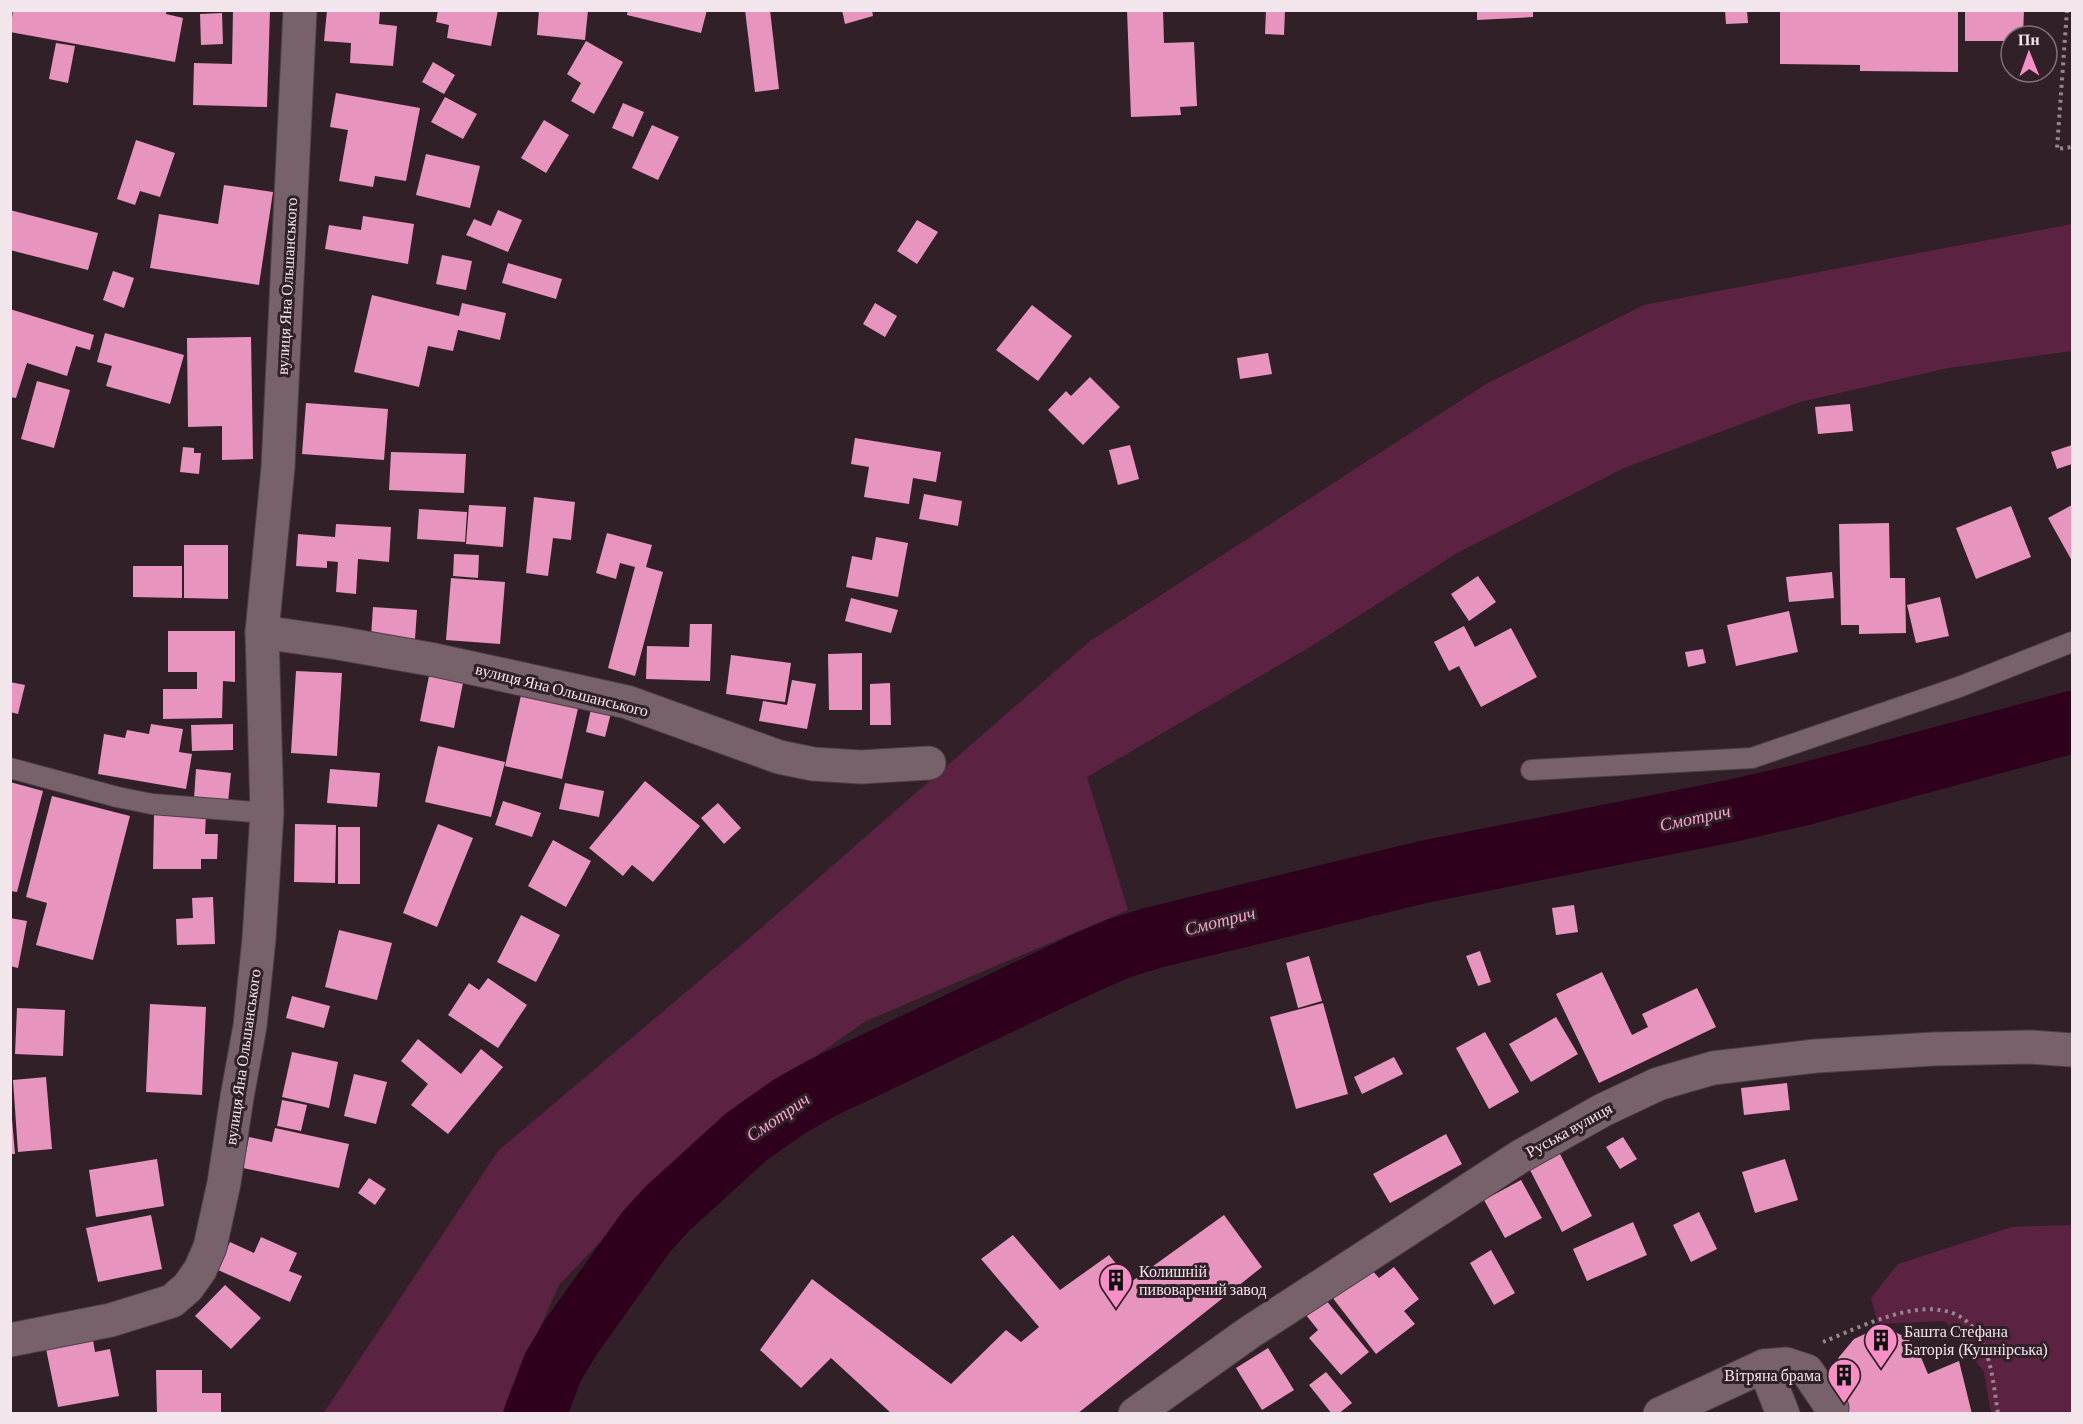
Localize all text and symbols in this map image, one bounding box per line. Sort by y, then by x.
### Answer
north arrow [1999,24,2059,84]
text: Пн [2018,31,2040,48]
street label: вулиця Яна Ольшанського [274,197,301,375]
street label: вулиця Яна Ольшанського [474,660,650,721]
water label: Смотрич [1658,801,1732,835]
water label: Смотрич [1183,903,1257,939]
street label: вулиця Яна Ольшанського [222,968,265,1146]
water label: Смотрич [743,1089,813,1145]
street label: Руська вулиця [1523,1099,1616,1162]
building icon: Колишній пивоварений завод [1098,1262,1134,1309]
place label: Колишній пивоварений завод [1139,1263,1266,1299]
building icon: Башта Стефана Баторія (Кушнірська) [1863,1322,1899,1369]
place label: Башта Стефана Баторія (Кушнірська) [1904,1323,2049,1359]
building icon: Вітряна брама [1826,1357,1862,1404]
place label: Вітряна брама [1724,1367,1821,1385]

